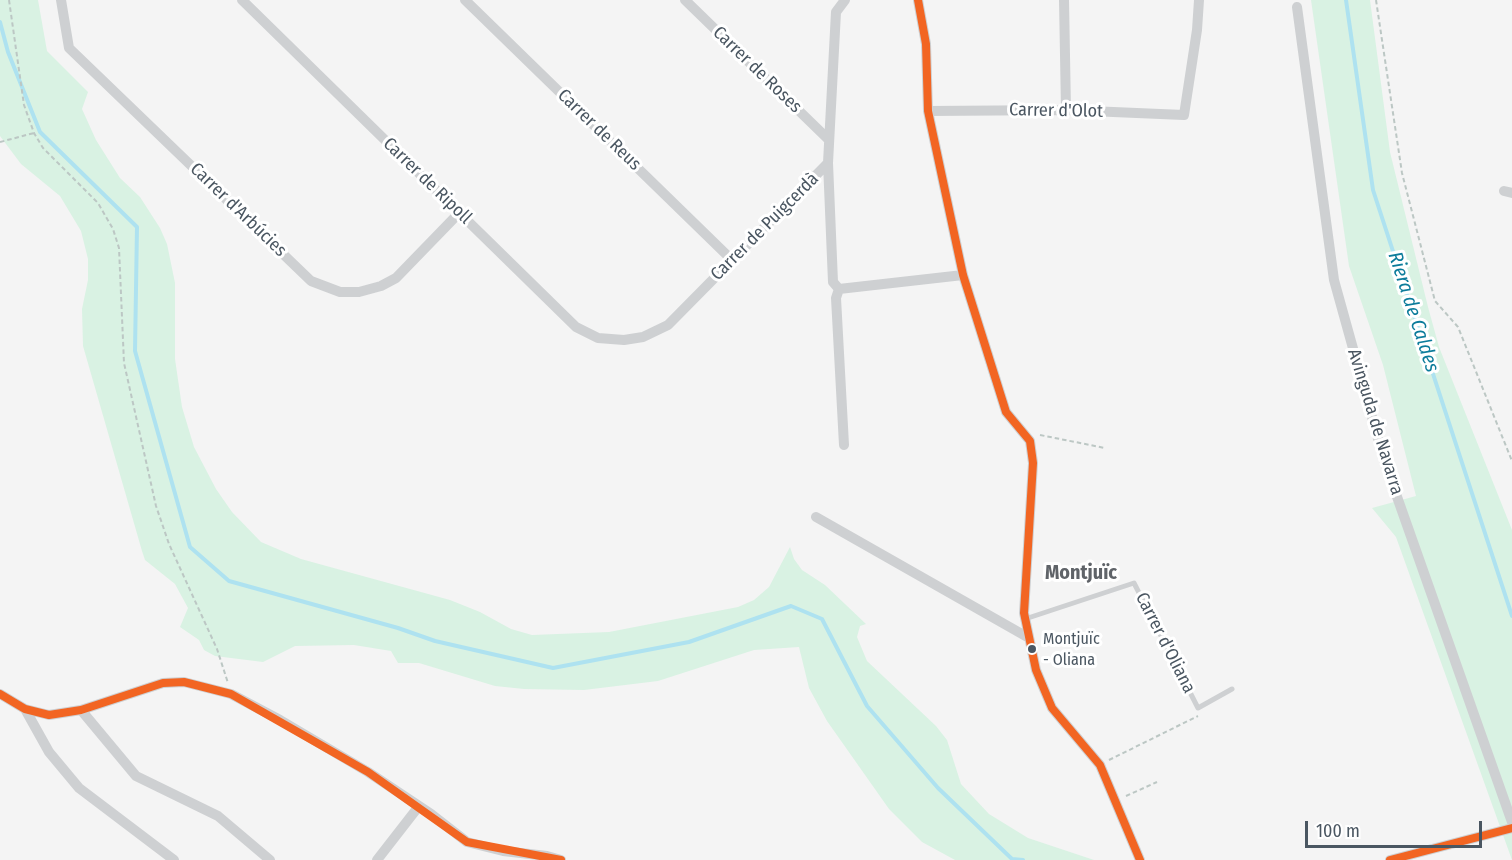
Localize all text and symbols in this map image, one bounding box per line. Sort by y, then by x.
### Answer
street label: Carrer de Roses [708,22,806,118]
street label: Carrer de Reus [553,85,645,175]
street label: Carrer d'Olot [1009,99,1103,123]
street label: Carrer de Ripoll [378,133,476,229]
street label: Carrer d'Arbúcies [185,159,291,261]
street label: Carrer de Puigcerdà [707,169,823,285]
water label: Riera de Caldes [1382,249,1444,375]
street label: Avinguda de Navarra [1343,346,1407,498]
district label: Montjuïc [1045,561,1117,585]
street label: Carrer d'Oliana [1130,589,1200,697]
place label: Montjuïc - Oliana [1043,630,1100,668]
marker: Montjuïc - Oliana [1026,643,1038,655]
scale bar [1308,809,1485,847]
text: 100 m [1316,820,1360,842]

